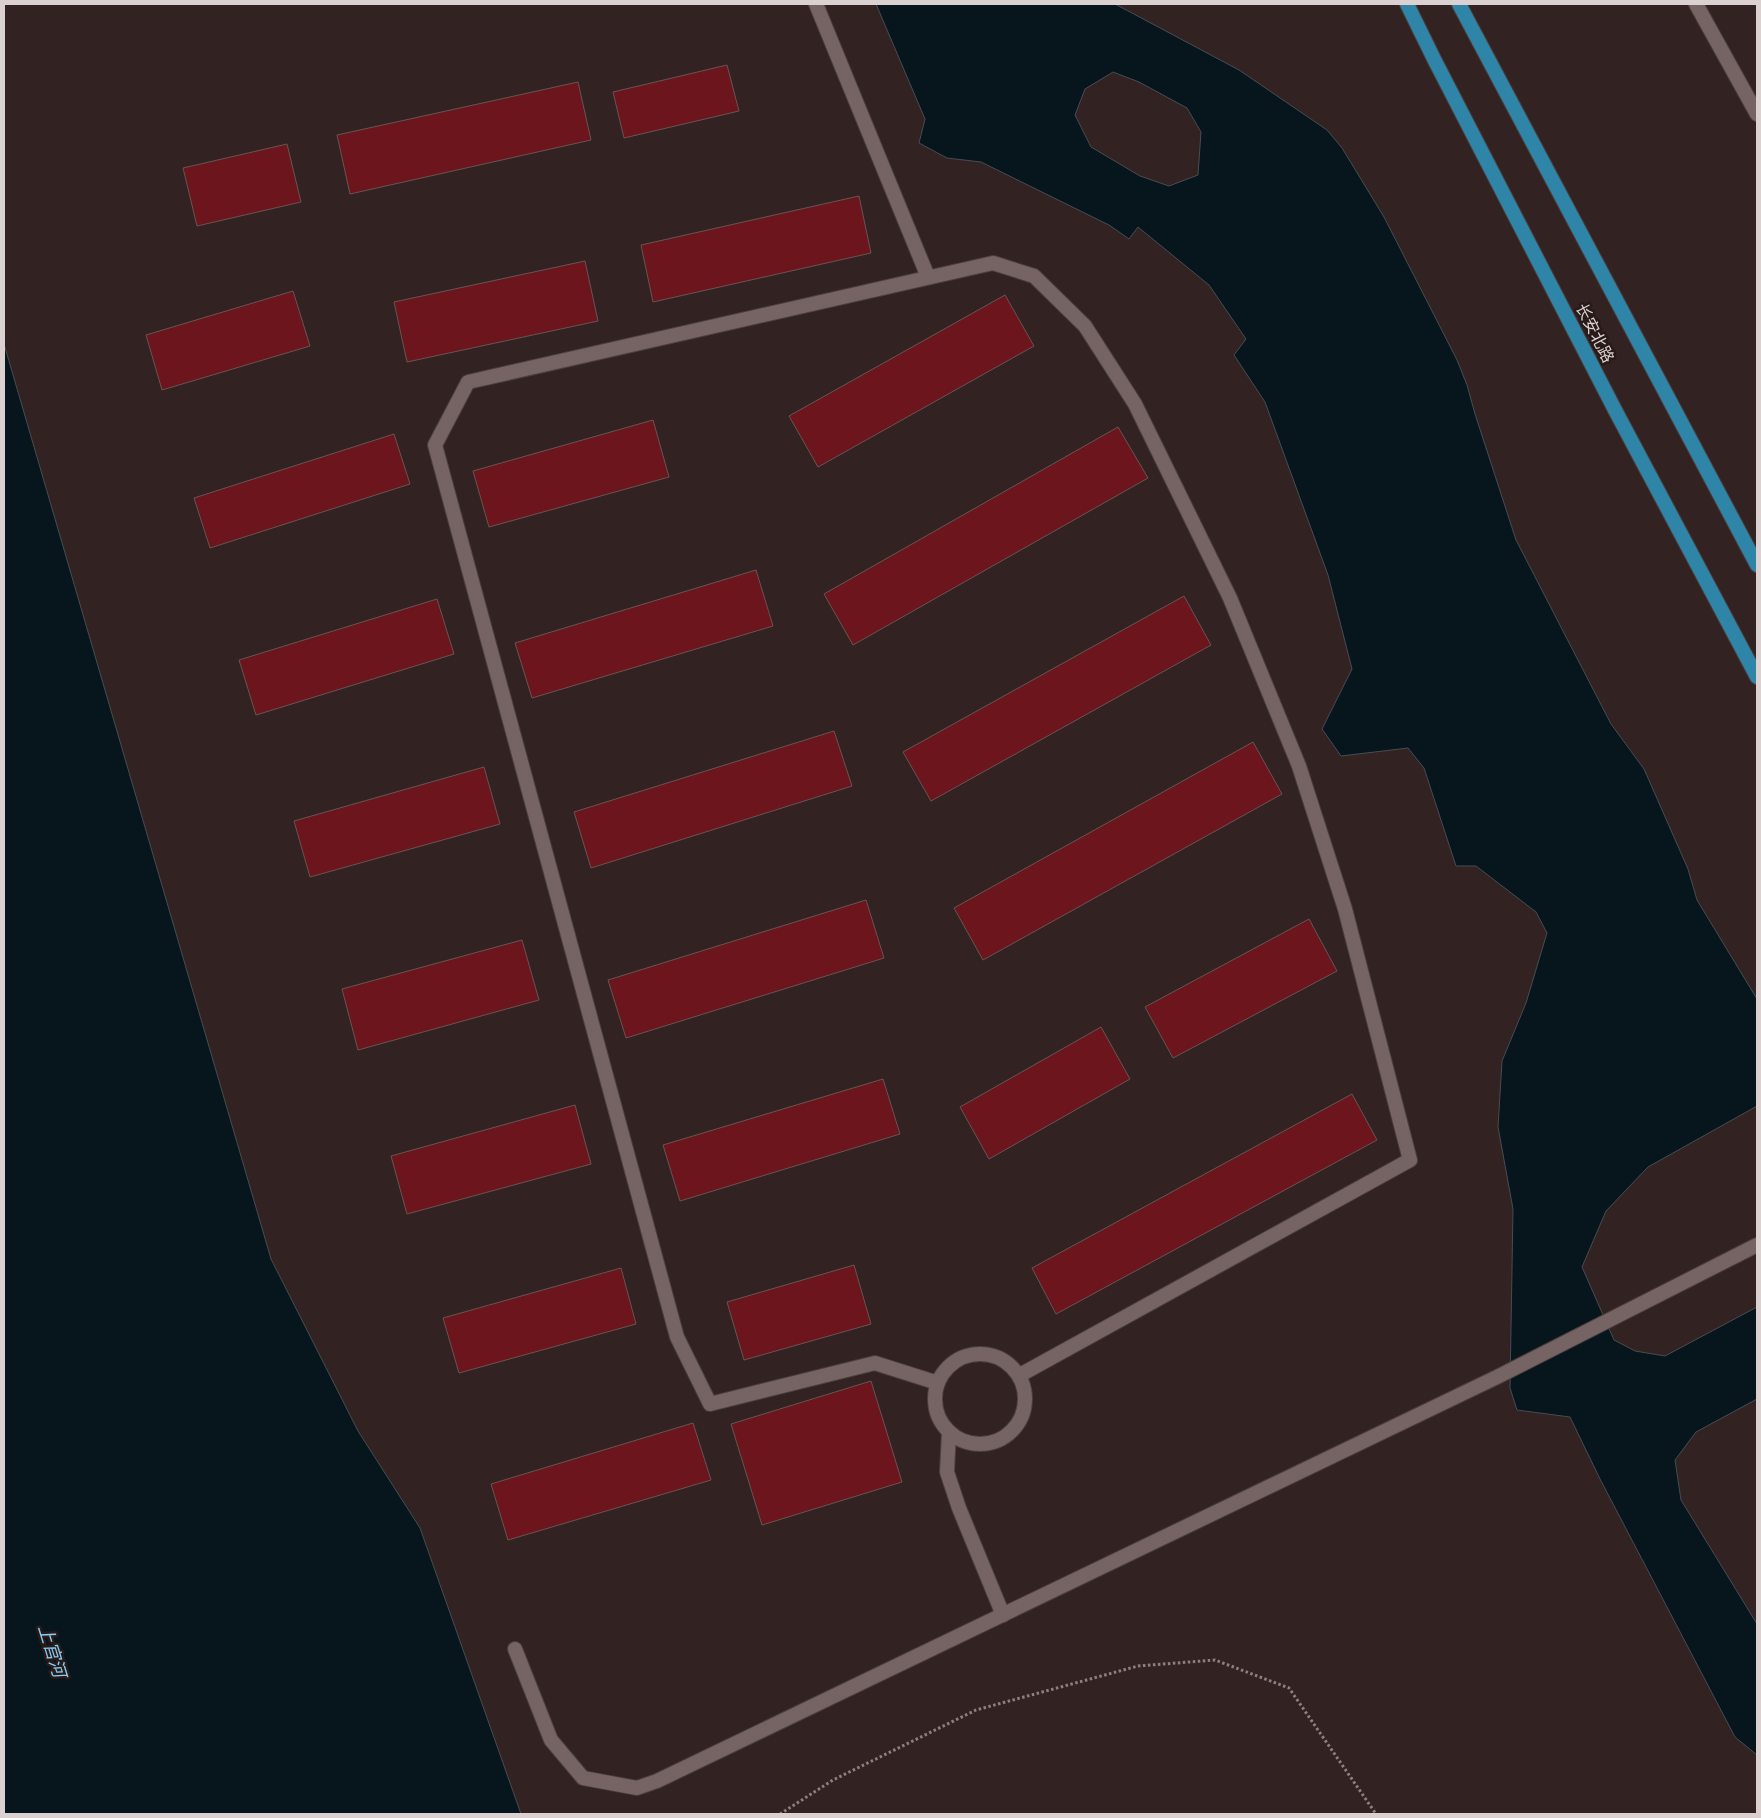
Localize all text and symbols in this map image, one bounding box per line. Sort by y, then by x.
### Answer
street label: 长安北路 [1572,300,1618,366]
water label: 上官河 [34,1622,71,1683]

